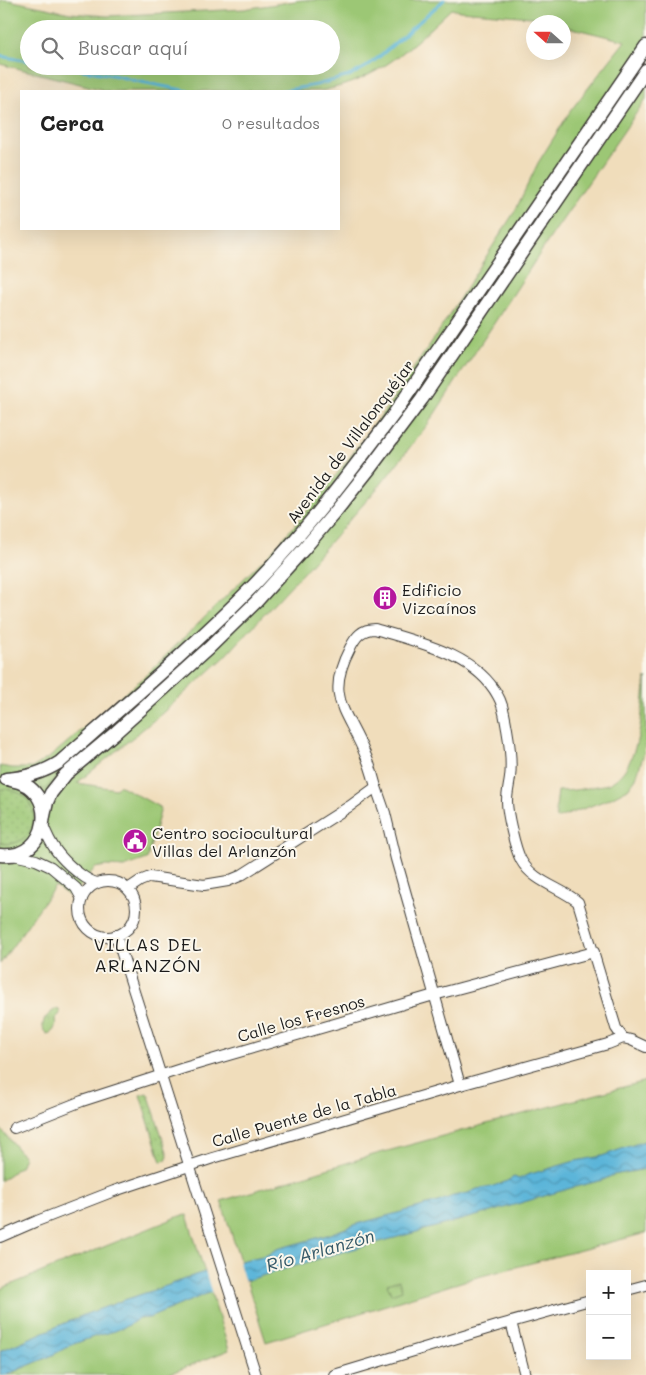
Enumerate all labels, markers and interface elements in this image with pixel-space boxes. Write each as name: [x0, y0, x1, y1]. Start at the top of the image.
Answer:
north arrow: [526, 15, 571, 60]
search box: [20, 20, 340, 75]
icon: search: [38, 34, 66, 62]
text: Buscar aquí: [78, 35, 188, 60]
text: Cerca: [40, 109, 105, 136]
text: 0 resultados: [222, 112, 320, 133]
street label: Avenida de Villalonquéjar: [281, 355, 419, 527]
place label: Edificio Vizcaínos: [402, 579, 477, 618]
building icon: Edificio Vizcaínos: [372, 585, 398, 611]
place label: Centro sociocultural Villas del Arlanzón: [152, 822, 313, 861]
public building icon: Centro sociocultural Villas del Arlanzón: [122, 828, 148, 854]
district label: VILLAS DEL ARLANZÓN: [94, 932, 202, 977]
street label: Calle los Fresnos: [235, 990, 367, 1046]
street label: Calle Puente de la Tabla: [209, 1079, 399, 1151]
water label: Río Arlanzón: [263, 1223, 377, 1277]
map controls: [586, 1270, 631, 1360]
button: +: [586, 1270, 631, 1315]
button: −: [586, 1315, 631, 1360]

